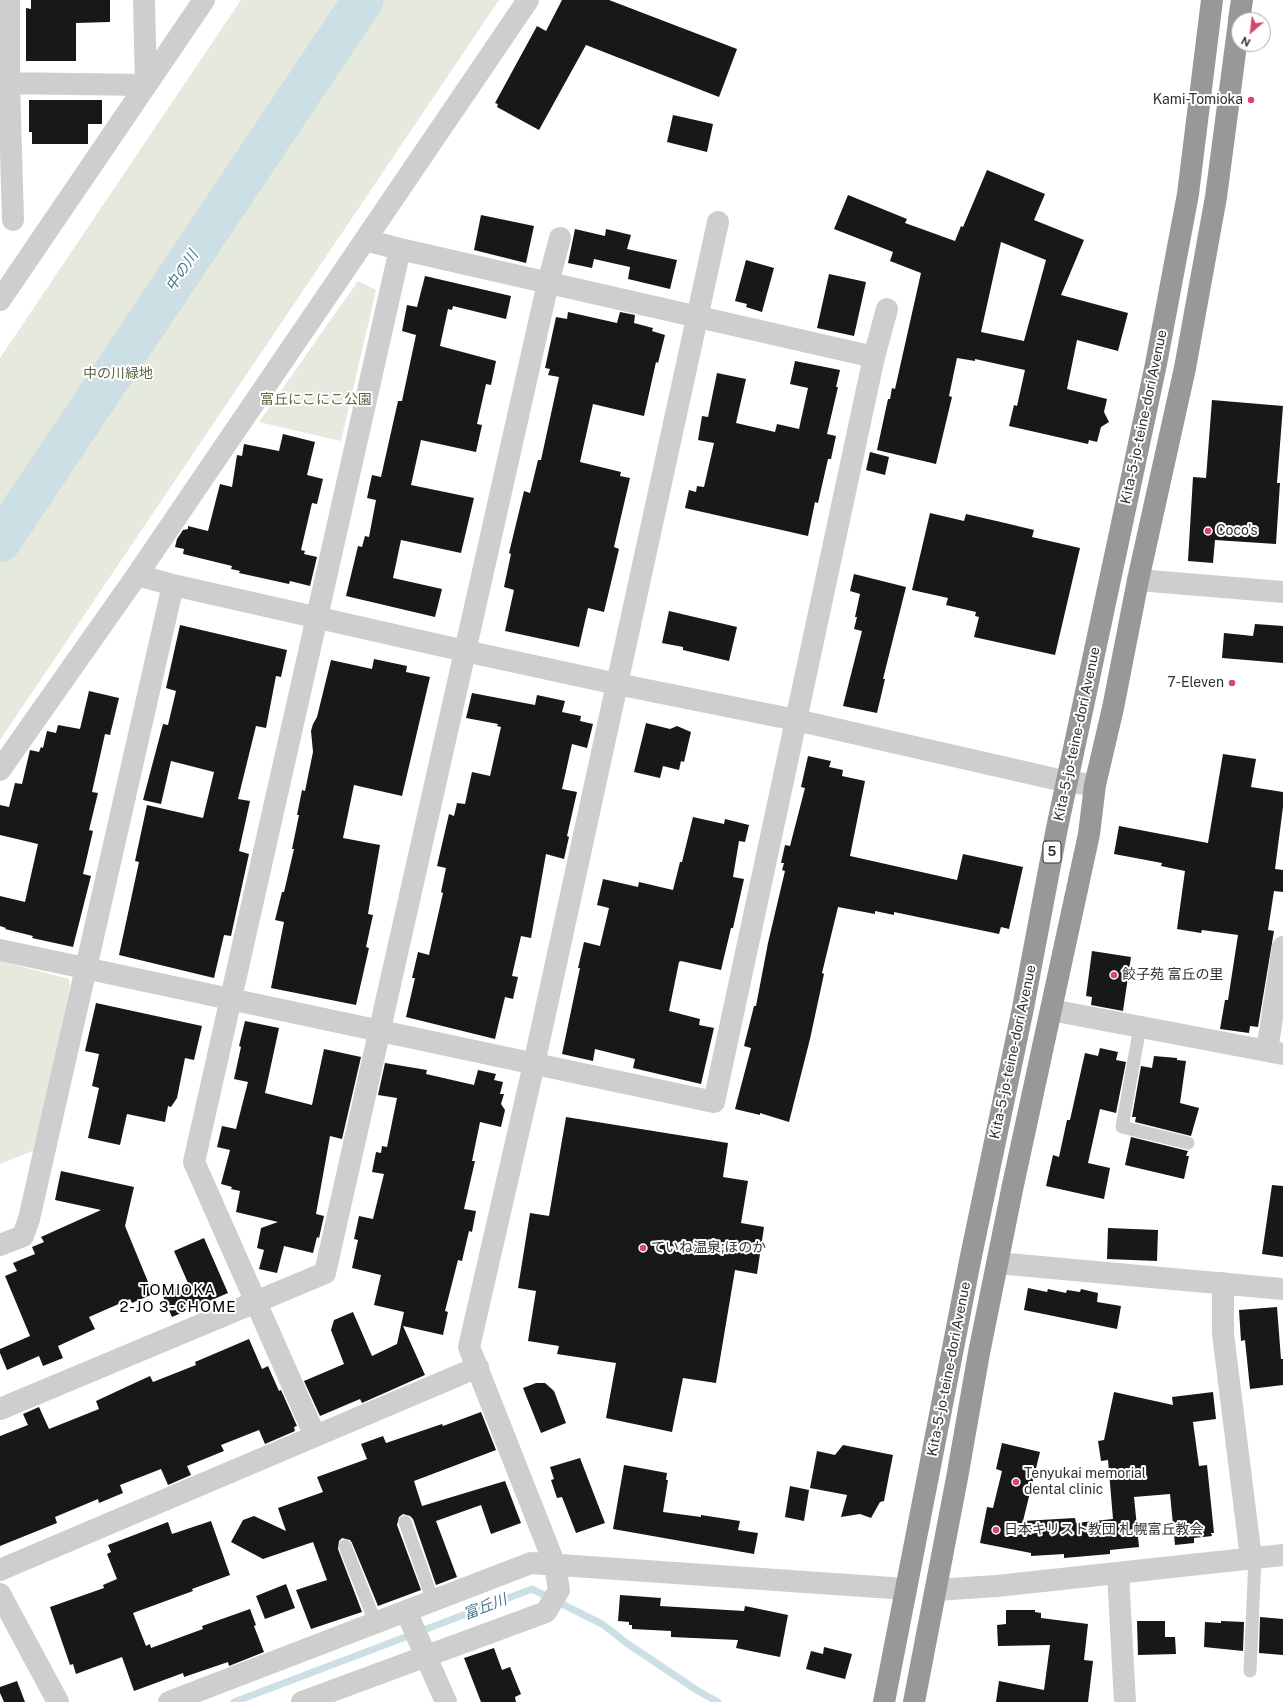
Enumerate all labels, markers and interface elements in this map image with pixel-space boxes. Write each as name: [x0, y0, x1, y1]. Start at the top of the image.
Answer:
north arrow: [1231, 12, 1271, 52]
text: N: [1239, 34, 1252, 49]
place label: Kami-Tomioka: [1153, 92, 1243, 108]
marker: Kami-Tomioka: [1246, 95, 1256, 105]
water label: 中の川: [162, 247, 202, 295]
street label: Kita-5-jo-teine-dori Avenue: [1117, 328, 1171, 506]
park label: 中の川緑地: [83, 366, 153, 382]
park label: 富丘にこにこ公園: [260, 392, 372, 408]
place label: Coco's: [1216, 523, 1258, 539]
marker: Coco's: [1203, 526, 1213, 536]
street label: Kita-5-jo-teine-dori Avenue: [1050, 645, 1104, 823]
place label: 7-Eleven: [1167, 675, 1224, 691]
marker: 7-Eleven: [1227, 678, 1237, 688]
road number: 5: [1043, 841, 1061, 863]
street label: Kita-5-jo-teine-dori Avenue: [986, 963, 1040, 1141]
place label: 餃子苑 富丘の里: [1122, 967, 1223, 983]
marker: 餃子苑 富丘の里: [1109, 970, 1119, 980]
place label: ていね温泉;ほのか: [651, 1240, 766, 1256]
marker: ていね温泉;ほのか: [638, 1243, 648, 1253]
street label: Kita-5-jo-teine-dori Avenue: [924, 1280, 974, 1458]
district label: TOMIOKA 2-JO 3-CHOME: [119, 1281, 237, 1316]
place label: Tenyukai memorial dental clinic: [1024, 1466, 1146, 1498]
marker: Tenyukai memorial dental clinic: [1011, 1477, 1021, 1487]
place label: 日本キリスト教団 札幌富丘教会: [1004, 1522, 1203, 1538]
marker: 日本キリスト教団 札幌富丘教会: [991, 1525, 1001, 1535]
water label: 富丘川: [461, 1591, 509, 1623]

